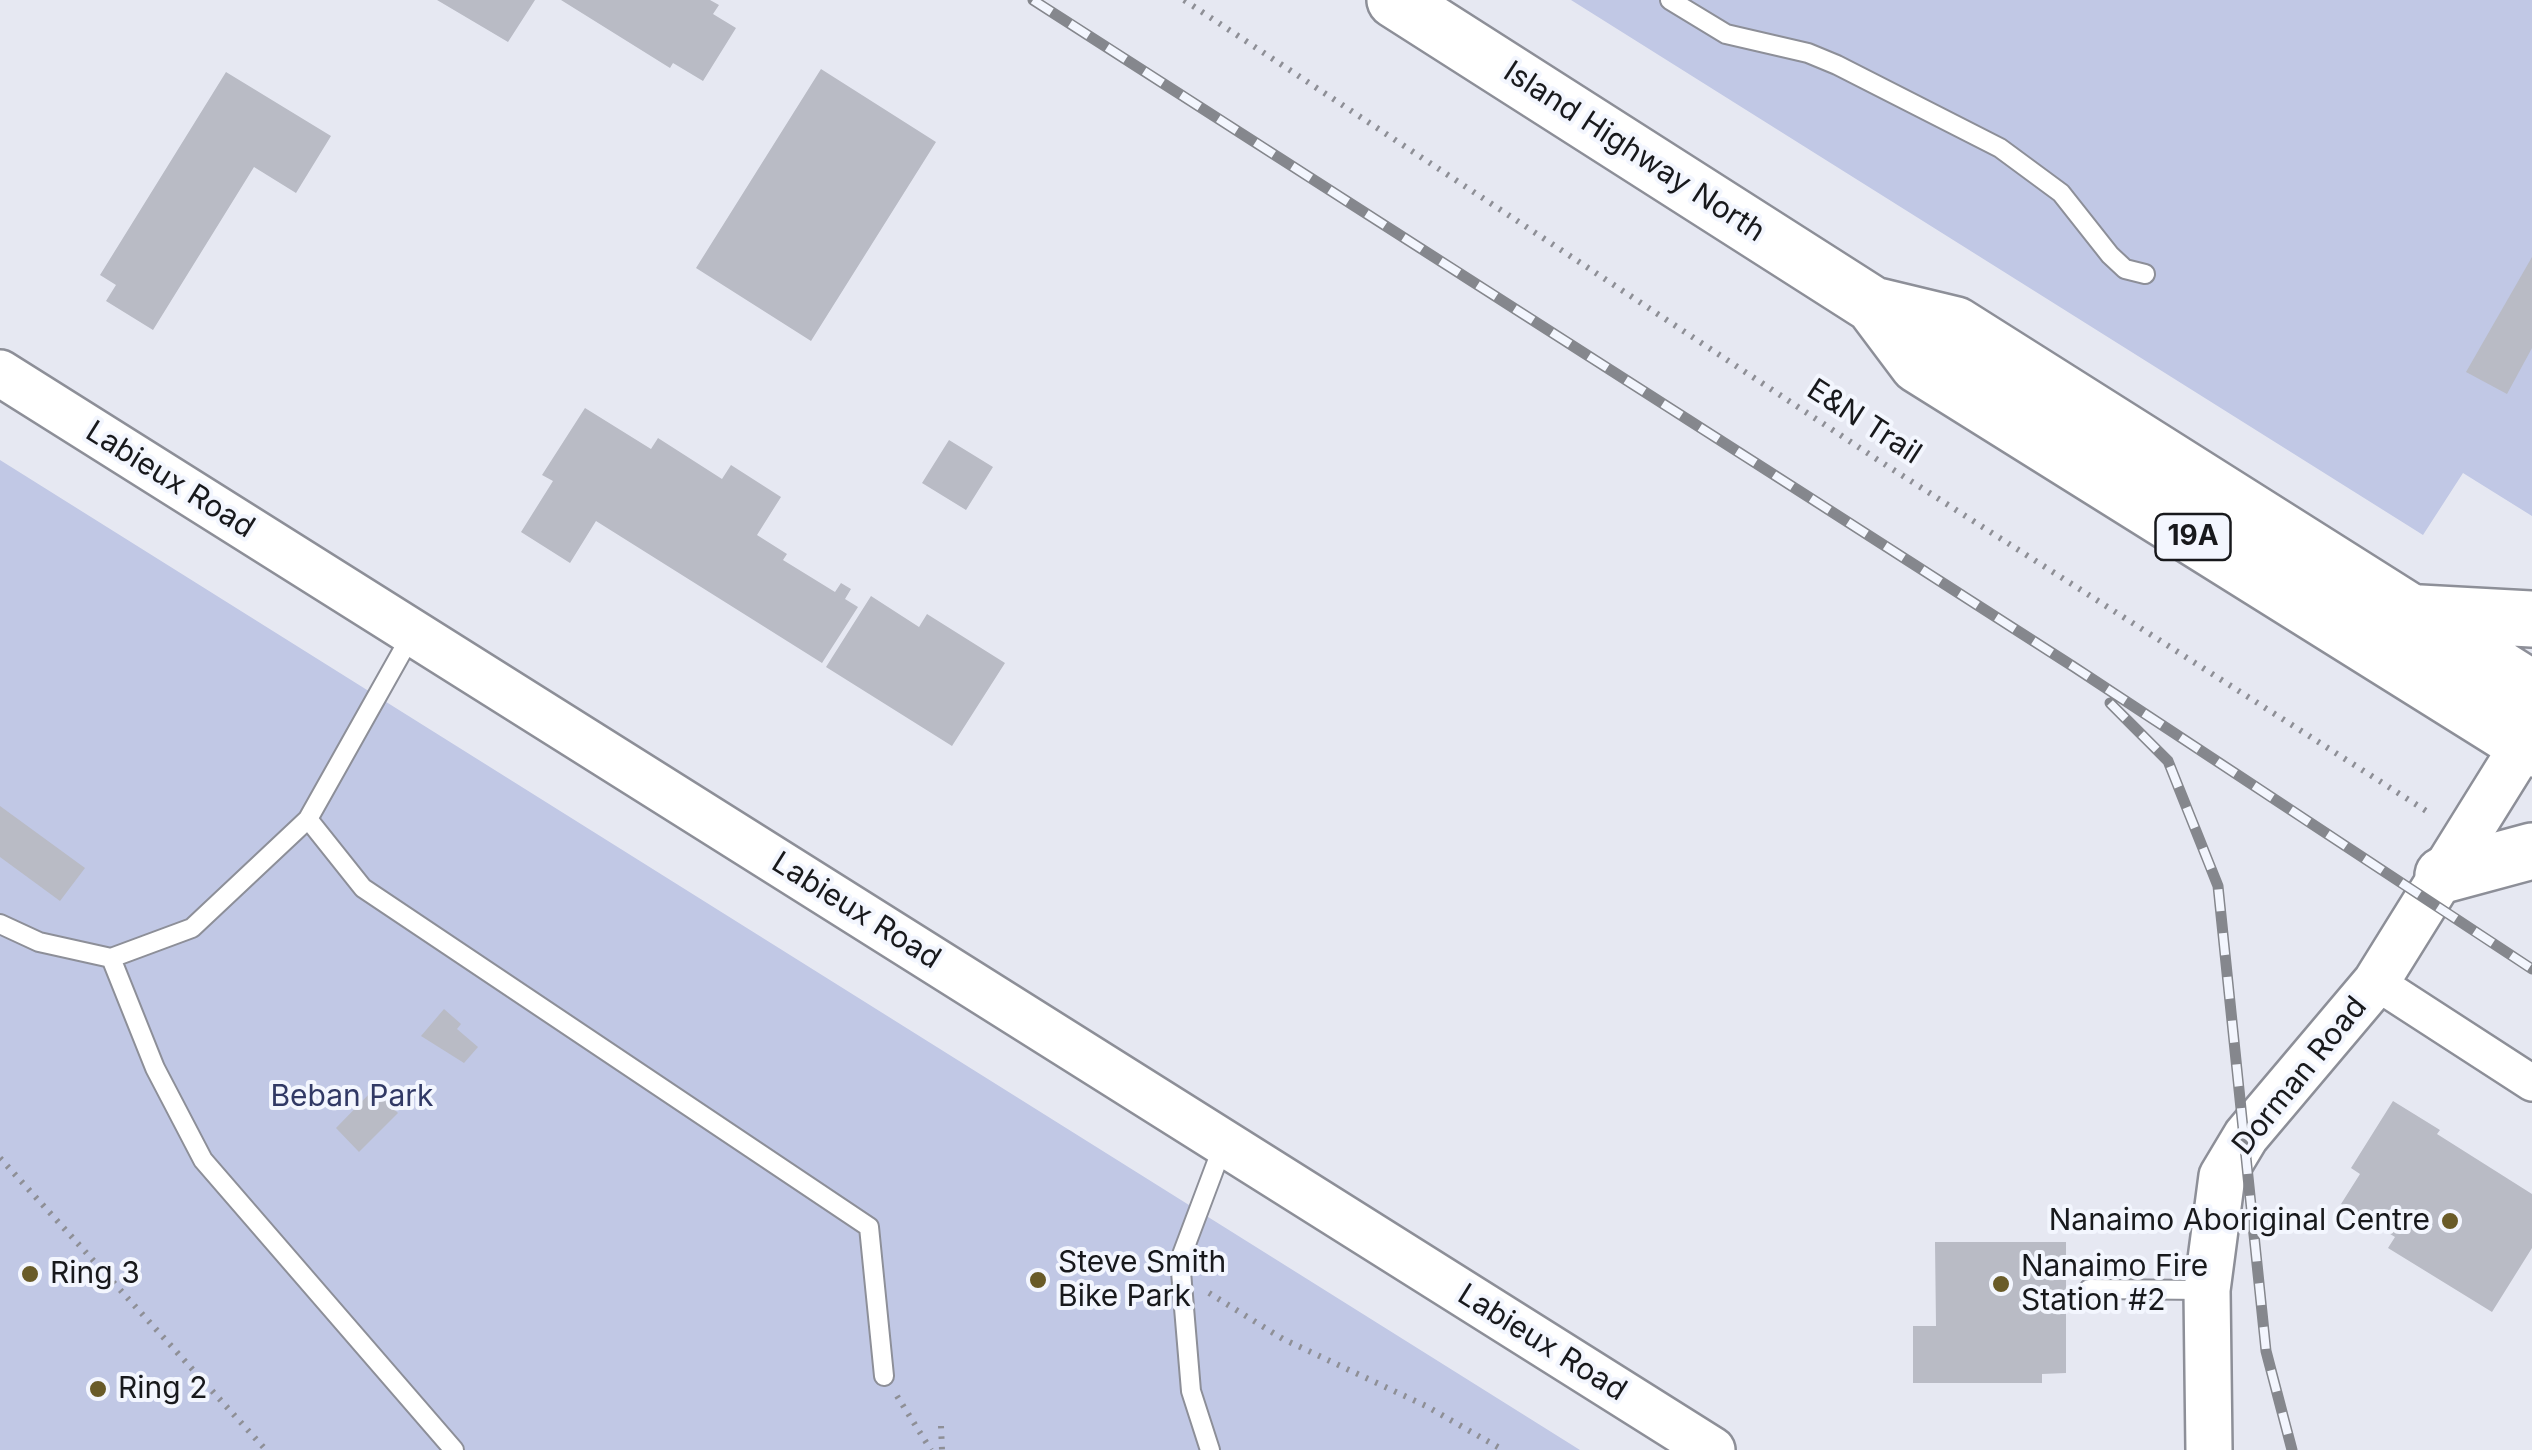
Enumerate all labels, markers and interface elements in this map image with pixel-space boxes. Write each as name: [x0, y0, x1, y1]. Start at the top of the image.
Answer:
street label: Island Highway North: [1497, 54, 1771, 250]
street label: E&N Trail: [1800, 372, 1928, 472]
street label: Labieux Road: [79, 414, 261, 546]
road number: 19A: [2156, 514, 2230, 560]
street label: Labieux Road: [765, 845, 947, 977]
street label: Dorman Road: [2225, 990, 2375, 1162]
park label: Beban Park: [270, 1079, 434, 1115]
place label: Nanaimo Aboriginal Centre: [2049, 1203, 2430, 1239]
marker: Nanaimo Aboriginal Centre: [2439, 1210, 2461, 1232]
place label: Steve Smith Bike Park: [1058, 1245, 1226, 1316]
place label: Nanaimo Fire Station #2: [2021, 1249, 2208, 1320]
place label: Ring 3: [50, 1256, 140, 1292]
marker: Ring 3: [19, 1263, 41, 1285]
marker: Steve Smith Bike Park: [1027, 1269, 1049, 1291]
marker: Nanaimo Fire Station #2: [1990, 1273, 2012, 1295]
street label: Labieux Road: [1451, 1277, 1633, 1409]
place label: Ring 2: [118, 1371, 207, 1407]
marker: Ring 2: [87, 1378, 109, 1400]

